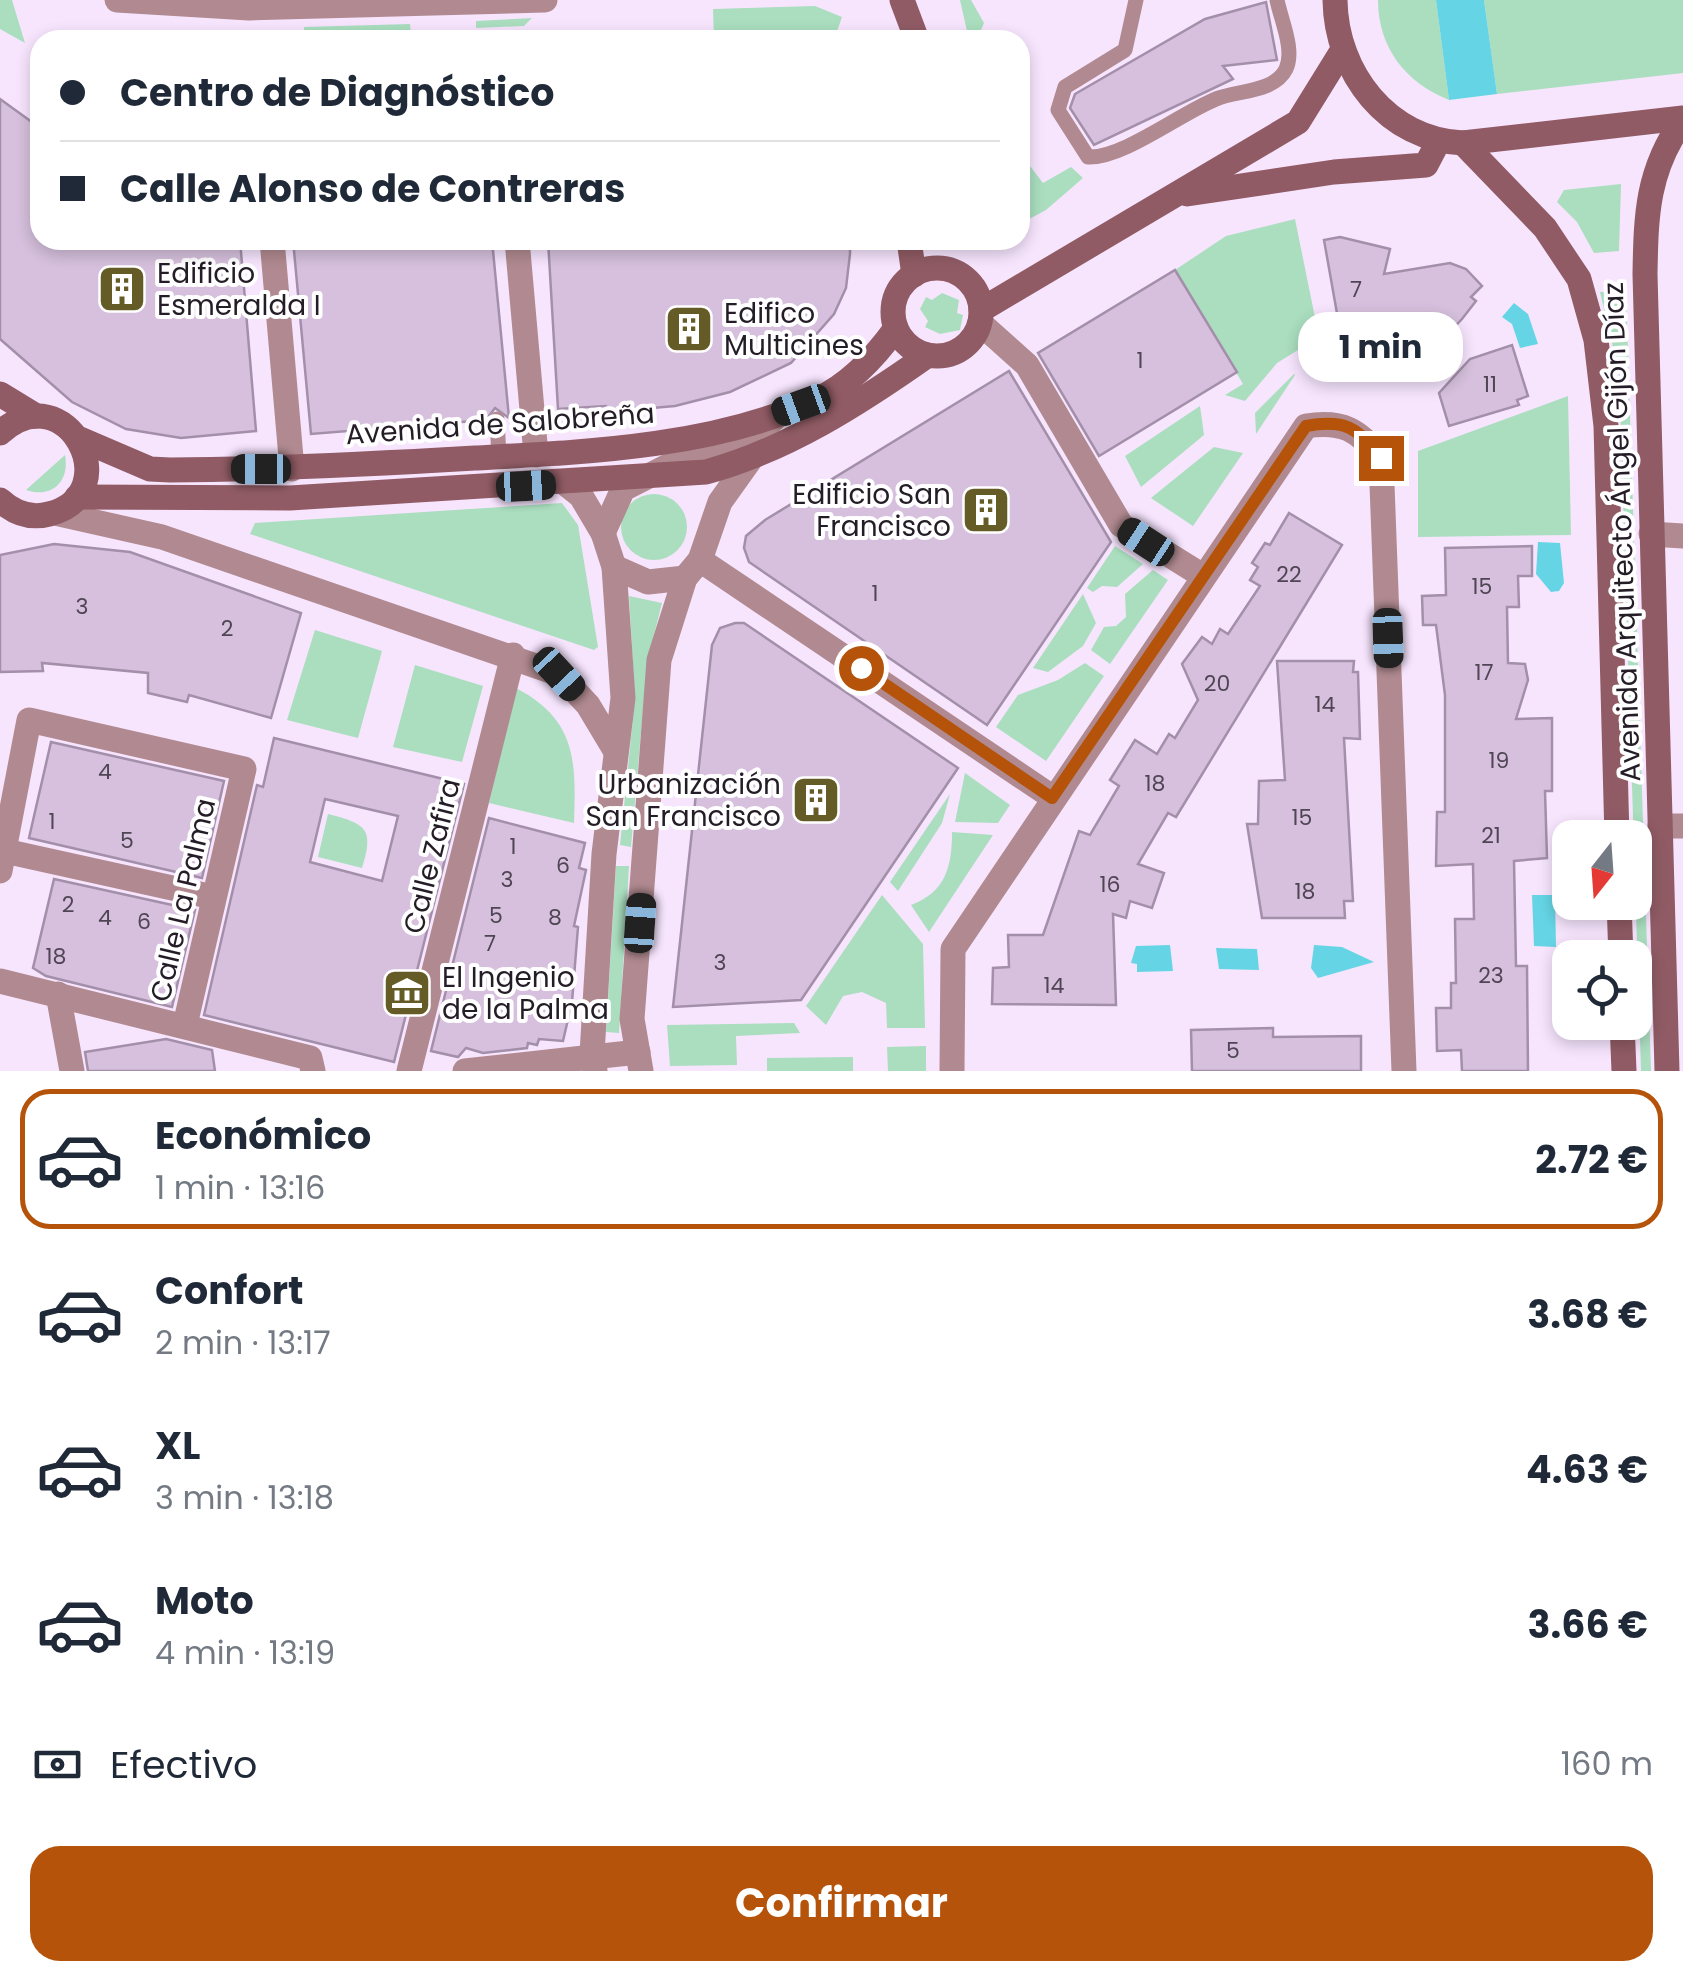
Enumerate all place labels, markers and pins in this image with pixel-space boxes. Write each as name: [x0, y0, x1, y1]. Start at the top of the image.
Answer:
place label: Edificio Esmeralda I: [157, 254, 321, 325]
building icon: Edificio Esmeralda I: [96, 263, 148, 315]
place label: Edifico Multicines: [724, 294, 864, 365]
building icon: Edifico Multicines: [663, 303, 715, 355]
place label: Edificio San Francisco: [792, 475, 951, 546]
building icon: Edificio San Francisco: [960, 484, 1012, 536]
place label: Urbanización San Francisco: [585, 765, 781, 836]
building icon: Urbanización San Francisco: [790, 774, 842, 826]
place label: El Ingenio de la Palma: [442, 958, 609, 1029]
museum icon: El Ingenio de la Palma: [381, 967, 433, 1019]

